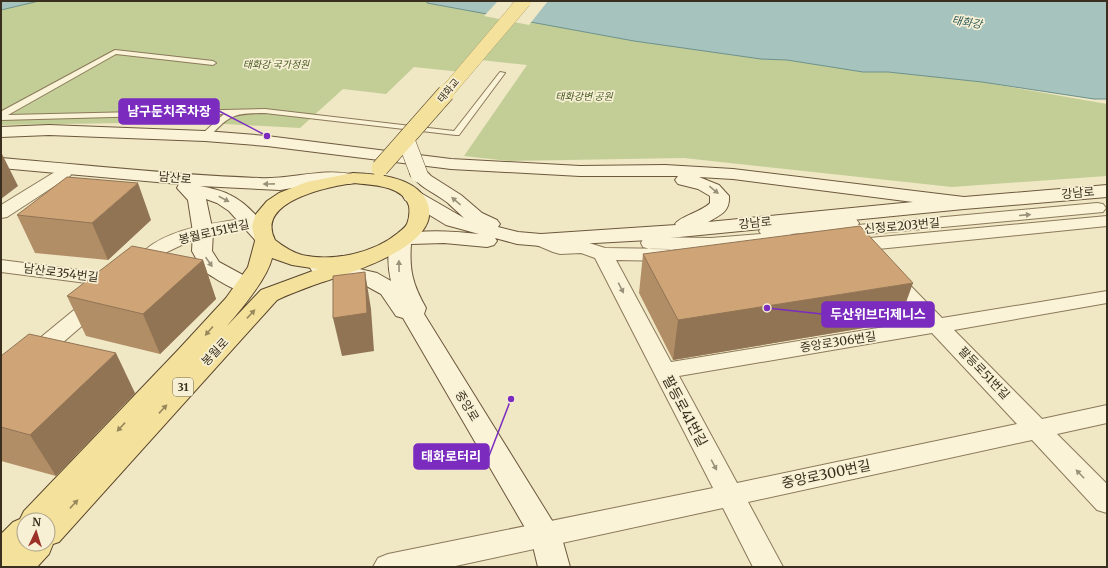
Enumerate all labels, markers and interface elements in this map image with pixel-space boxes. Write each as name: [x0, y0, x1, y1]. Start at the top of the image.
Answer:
water label: 태화강: [951, 13, 985, 32]
park label: 태화강 국가정원: [243, 58, 310, 71]
street label: 태화교: [435, 76, 462, 105]
park label: 태화강변 공원: [555, 90, 613, 103]
callout: 남구둔치주차장: [119, 99, 219, 124]
text: 남구둔치주차장: [127, 103, 211, 120]
street label: 남산로: [158, 169, 192, 186]
one-way arrow: [262, 181, 275, 187]
street label: 강남로: [1061, 184, 1095, 201]
one-way arrow: [708, 186, 719, 195]
one-way arrow: [218, 196, 230, 203]
one-way arrow: [451, 196, 461, 205]
one-way arrow: [1019, 211, 1031, 218]
street label: 강남로: [738, 213, 772, 232]
street label: 신정로203번길: [863, 215, 941, 236]
street label: 봉월로151번길: [177, 216, 251, 247]
one-way arrow: [206, 256, 213, 267]
street label: 남산로354번길: [23, 260, 99, 285]
one-way arrow: [396, 260, 403, 272]
one-way arrow: [618, 282, 624, 294]
callout: 두산위브더제니스: [822, 302, 934, 327]
text: 두산위브더제니스: [830, 306, 926, 323]
one-way arrow: [247, 309, 256, 319]
one-way arrow: [205, 326, 214, 337]
street label: 중앙로306번길: [799, 328, 877, 355]
street label: 봉월로: [198, 334, 231, 369]
street label: 팔등로51번길: [956, 343, 1013, 402]
street label: 팔등로41번길: [659, 372, 711, 450]
road number: 31: [173, 378, 193, 396]
street label: 중앙로: [452, 388, 482, 424]
one-way arrow: [158, 404, 167, 414]
one-way arrow: [117, 422, 126, 432]
callout: 태화로터리: [414, 444, 489, 469]
text: 태화로터리: [421, 448, 481, 465]
street label: 중앙로300번길: [780, 456, 872, 492]
one-way arrow: [711, 459, 717, 471]
one-way arrow: [1075, 469, 1085, 479]
one-way arrow: [70, 499, 79, 510]
north arrow: [16, 512, 56, 552]
text: N: [32, 515, 42, 529]

